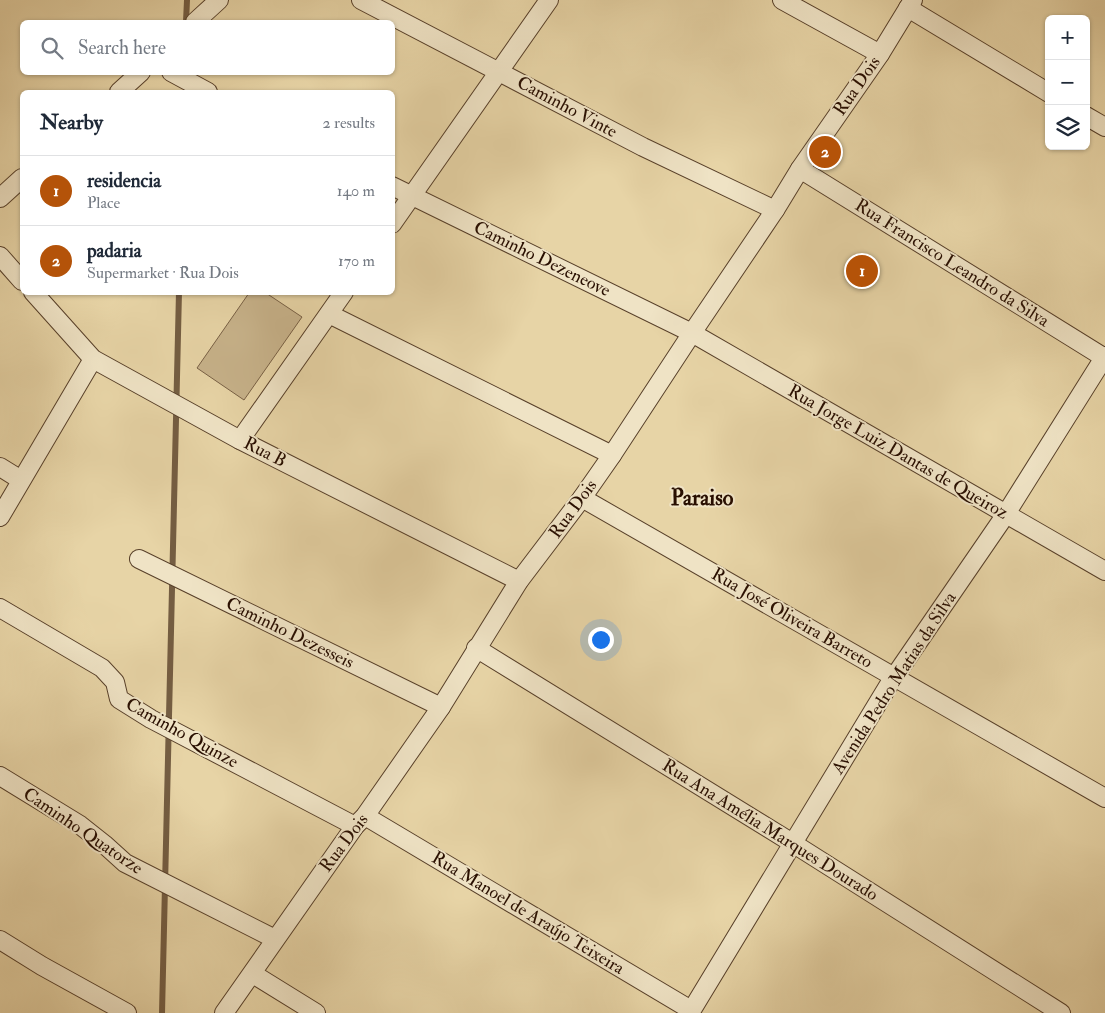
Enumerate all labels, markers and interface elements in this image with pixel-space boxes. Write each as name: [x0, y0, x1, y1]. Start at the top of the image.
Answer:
map controls: [1045, 15, 1090, 150]
button: +: [1045, 15, 1090, 60]
search box: [20, 20, 395, 75]
icon: search: [38, 34, 66, 62]
text: Search here: [78, 36, 166, 60]
street label: Rua Dois: [828, 52, 886, 120]
button: −: [1045, 60, 1090, 105]
street label: Caminho Vinte: [513, 71, 622, 143]
button: layers: [1045, 105, 1090, 150]
text: Nearby: [40, 109, 103, 136]
text: 2 results: [322, 113, 375, 133]
pin: 2: [809, 133, 841, 171]
text: residencia: [87, 169, 161, 193]
text: 1: [53, 181, 59, 201]
text: 140 m: [337, 181, 375, 201]
text: Place: [87, 193, 120, 213]
street label: Rua Francisco Leandro da Silva: [851, 194, 1054, 333]
street label: Caminho Dezeneove: [470, 216, 615, 302]
text: padaria: [87, 239, 142, 263]
text: 2: [52, 251, 60, 271]
text: 170 m: [338, 251, 375, 271]
pin: 1: [846, 252, 878, 290]
text: Supermarket · Rua Dois: [87, 263, 239, 283]
street label: Rua Jorge Luiz Dantas de Queiroz: [784, 379, 1013, 525]
street label: Rua B: [240, 432, 290, 472]
street label: Rua Dois: [544, 475, 602, 543]
district label: Paraiso: [671, 484, 734, 512]
street label: Rua José Oliveira Barreto: [707, 562, 877, 674]
street label: Avenida Pedro Matias da Silva: [826, 587, 962, 779]
street label: Caminho Dezesseis: [222, 592, 358, 674]
your location: [588, 627, 614, 653]
street label: Caminho Quinze: [122, 693, 243, 774]
street label: Rua Ana Amélia Marques Dourado: [658, 754, 883, 906]
street label: Caminho Quatorze: [19, 782, 148, 880]
street label: Rua Dois: [315, 809, 373, 877]
street label: Rua Manoel de Araújo Teixeira: [427, 846, 629, 980]

